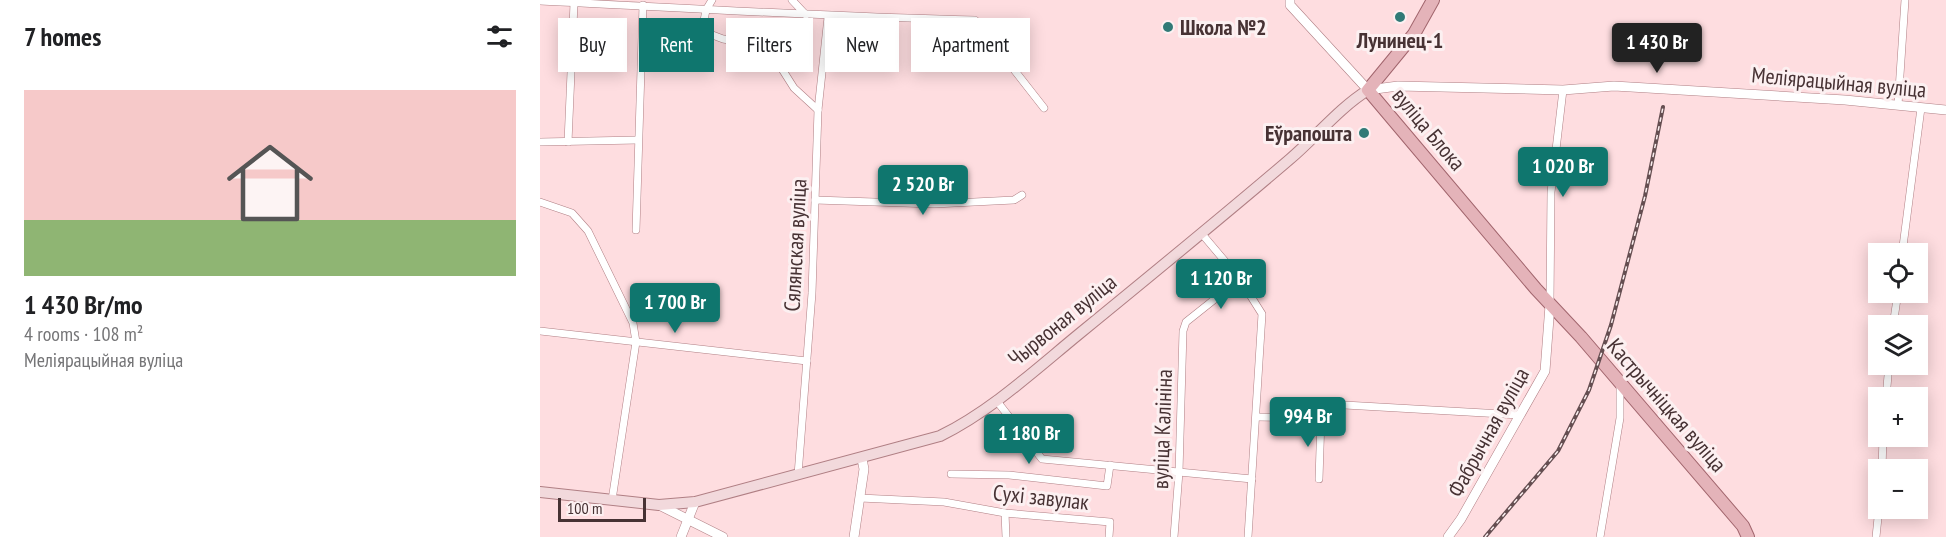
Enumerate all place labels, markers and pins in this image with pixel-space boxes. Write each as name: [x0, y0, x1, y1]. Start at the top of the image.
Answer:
marker: Лунинец-1: [1393, 10, 1407, 24]
place label: Школа №2: [1180, 13, 1267, 41]
marker: Школа №2: [1161, 20, 1175, 34]
pin: 1 430 Br: [1595, 23, 1719, 74]
place label: Лунинец-1: [1356, 26, 1443, 54]
place label: Еўрапошта: [1265, 119, 1352, 147]
marker: Еўрапошта: [1357, 126, 1371, 140]
pin: 1 020 Br: [1501, 147, 1625, 198]
pin: 2 520 Br: [861, 165, 985, 216]
pin: 1 120 Br: [1159, 259, 1283, 310]
pin: 1 700 Br: [613, 283, 737, 334]
pin: 994 Br: [1259, 397, 1357, 448]
pin: 1 180 Br: [967, 414, 1091, 465]

